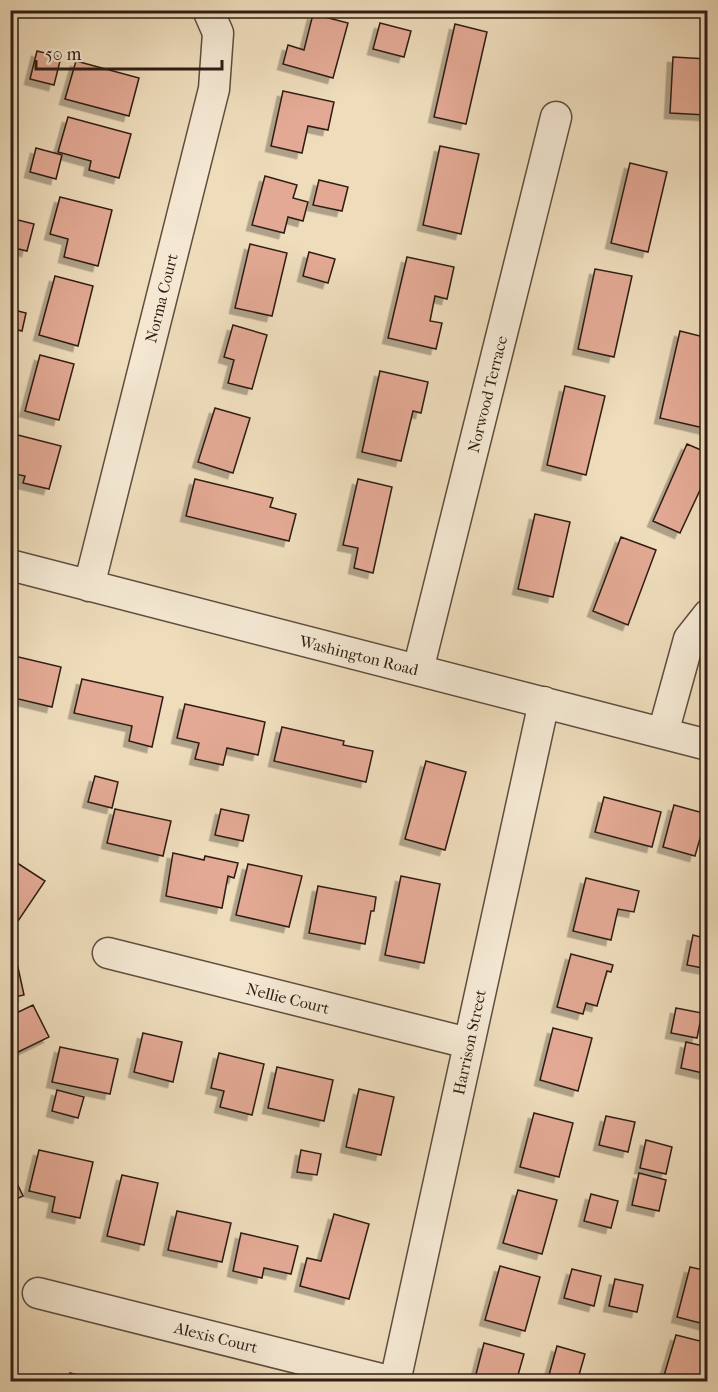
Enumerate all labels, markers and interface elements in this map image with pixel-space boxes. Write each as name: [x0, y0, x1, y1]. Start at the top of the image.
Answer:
scale bar: [36, 33, 222, 71]
text: 50 m: [45, 44, 82, 65]
street label: Norma Court: [141, 251, 182, 345]
street label: Norwood Terrace: [464, 333, 511, 455]
street label: Washington Road: [297, 631, 420, 679]
street label: Nellie Court: [244, 979, 332, 1018]
street label: Harrison Street: [449, 987, 490, 1097]
street label: Alexis Court: [171, 1318, 260, 1357]

